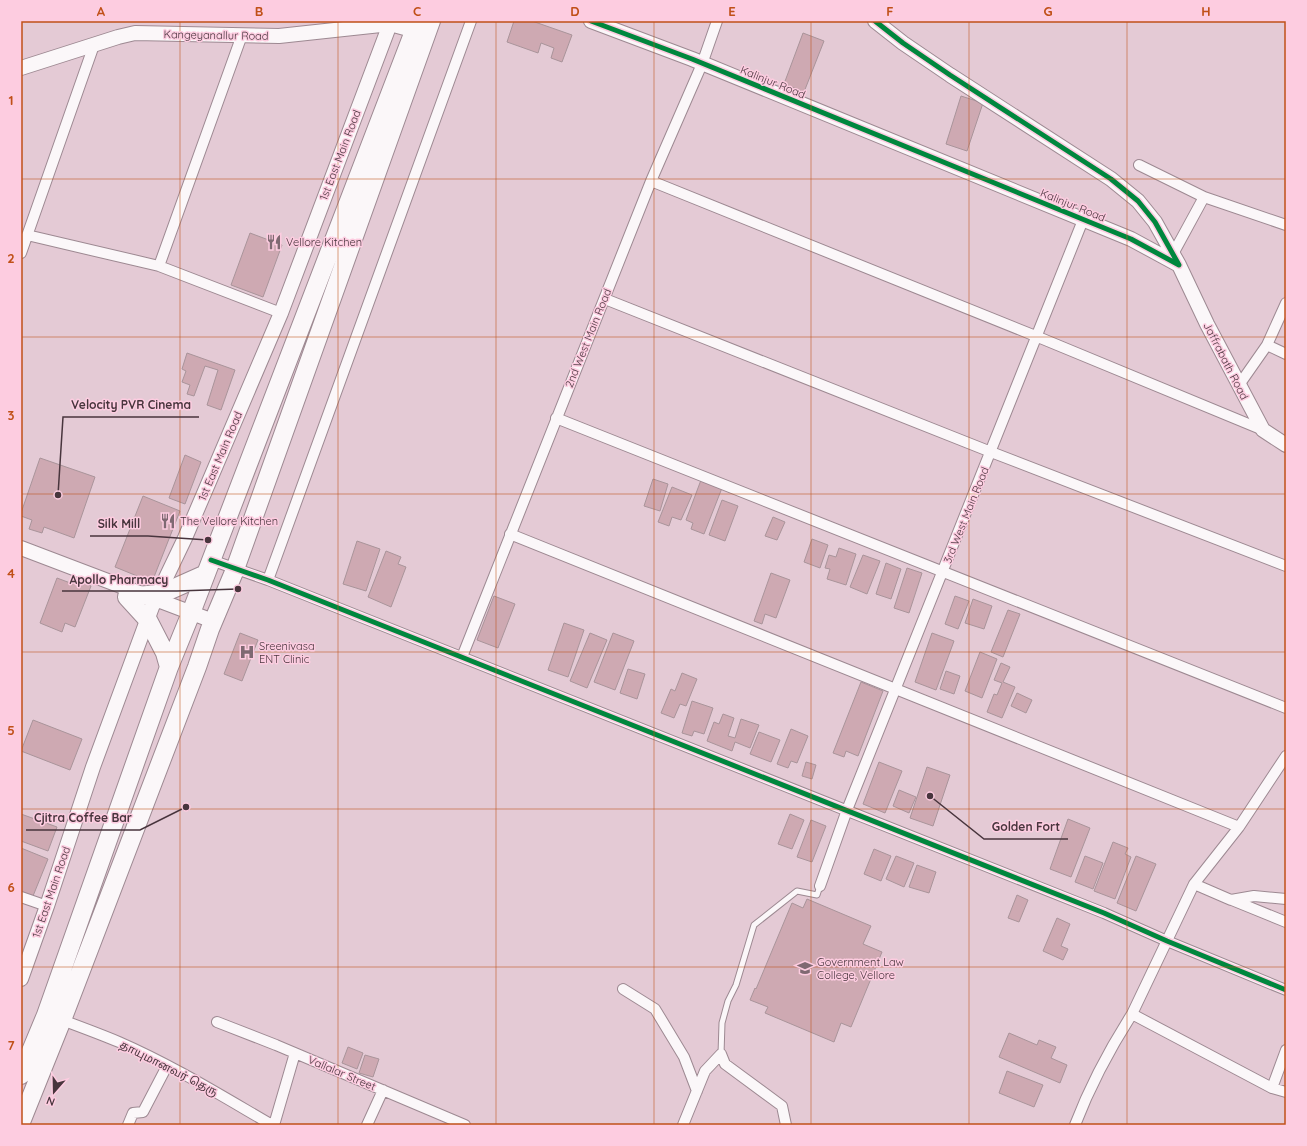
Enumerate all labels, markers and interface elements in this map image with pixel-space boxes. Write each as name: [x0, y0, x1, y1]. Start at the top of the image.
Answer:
text: A: [97, 3, 106, 19]
text: B: [255, 3, 263, 19]
text: C: [413, 3, 421, 19]
text: D: [570, 3, 580, 19]
text: E: [728, 3, 736, 19]
text: F: [886, 3, 894, 19]
text: G: [1043, 3, 1053, 19]
text: H: [1201, 3, 1211, 19]
street label: Kangeyanallur Road: [163, 27, 269, 43]
street label: Kalinjur Road: [738, 63, 808, 101]
text: 1: [8, 92, 14, 108]
street label: 1st East Main Road: [316, 108, 364, 202]
street label: Kalinjur Road: [1038, 186, 1108, 224]
restaurant icon: Vellore Kitchen: [265, 233, 283, 251]
place label: Vellore Kitchen: [286, 235, 362, 249]
text: 2: [7, 250, 15, 266]
street label: 2nd West Main Road: [562, 286, 614, 390]
street label: Jaffrabath Road: [1200, 320, 1252, 402]
callout: Velocity PVR Cinema: [63, 393, 199, 417]
text: Velocity PVR Cinema: [71, 397, 191, 412]
text: 3: [8, 407, 15, 423]
street label: 1st East Main Road: [195, 409, 245, 503]
street label: 3rd West Main Road: [940, 465, 992, 565]
callout: Silk Mill: [90, 512, 148, 536]
restaurant icon: The Vellore Kitchen: [159, 512, 177, 530]
place label: The Vellore Kitchen: [180, 514, 278, 528]
text: Silk Mill: [98, 516, 140, 531]
text: 4: [7, 565, 15, 581]
callout: Apollo Pharmacy: [62, 567, 177, 591]
text: Apollo Pharmacy: [70, 572, 168, 587]
place label: Sreenivasa ENT Clinic: [259, 639, 315, 666]
hospital icon: Sreenivasa ENT Clinic: [238, 643, 256, 661]
text: 5: [7, 722, 15, 738]
callout: Cjitra Coffee Bar: [26, 806, 140, 830]
text: Cjitra Coffee Bar: [34, 810, 132, 825]
callout: Golden Fort: [984, 815, 1068, 839]
text: Golden Fort: [992, 819, 1060, 834]
street label: 1st East Main Road: [29, 845, 73, 939]
text: 6: [7, 879, 15, 895]
place label: Government Law College, Vellore: [817, 955, 904, 982]
school or university icon: Government Law College, Vellore: [796, 959, 814, 977]
text: 7: [7, 1037, 15, 1053]
street label: தாயுமானவர் தெரு: [117, 1037, 221, 1100]
street label: Vallalar Street: [306, 1052, 378, 1094]
north arrow: [34, 1072, 74, 1112]
text: N: [44, 1093, 57, 1109]

